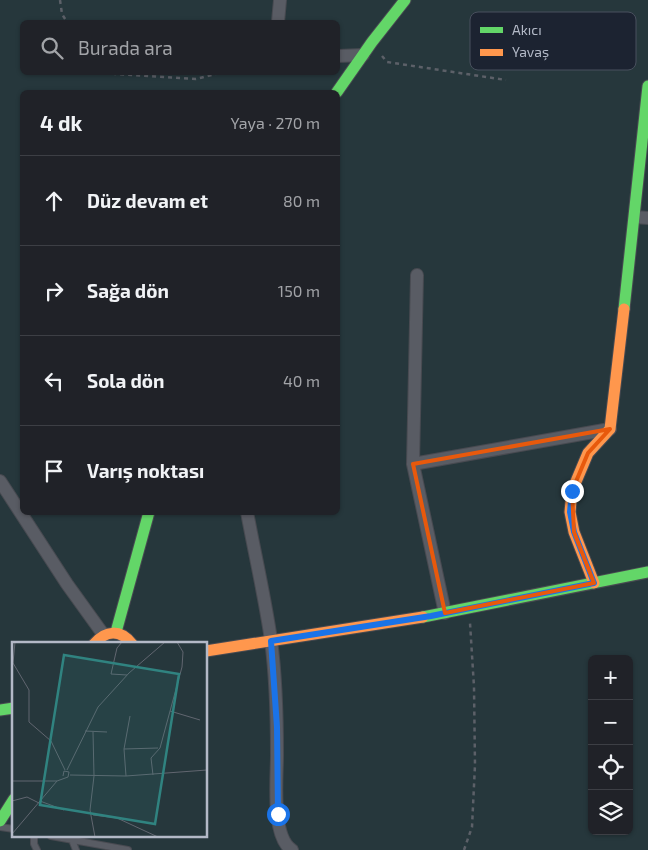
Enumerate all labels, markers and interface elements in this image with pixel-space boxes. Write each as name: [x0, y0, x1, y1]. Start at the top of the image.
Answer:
legend: [470, 12, 636, 70]
search box: [20, 20, 340, 75]
text: Akıcı: [512, 21, 542, 38]
icon: search: [38, 34, 66, 62]
text: Burada ara: [78, 36, 173, 59]
text: Yavaş: [512, 43, 549, 61]
text: 4 dk: [40, 110, 82, 135]
text: Yaya · 270 m: [231, 113, 320, 132]
icon: ahead: [40, 187, 68, 215]
text: Düz devam et: [87, 189, 208, 212]
text: 80 m: [283, 191, 320, 210]
icon: right: [40, 277, 68, 305]
text: Sağa dön: [87, 279, 169, 302]
text: 150 m: [278, 281, 320, 300]
icon: left: [40, 367, 68, 395]
text: Sola dön: [87, 369, 164, 392]
text: 40 m: [283, 371, 320, 390]
icon: arrive: [40, 457, 68, 485]
text: Varış noktası: [87, 459, 204, 482]
route end: [561, 480, 584, 503]
inset map: [12, 642, 208, 838]
map controls: [588, 655, 633, 835]
button: +: [588, 655, 633, 700]
button: −: [588, 700, 633, 745]
button: locate: [588, 745, 633, 790]
button: layers: [588, 790, 633, 835]
route start: [267, 803, 290, 826]

